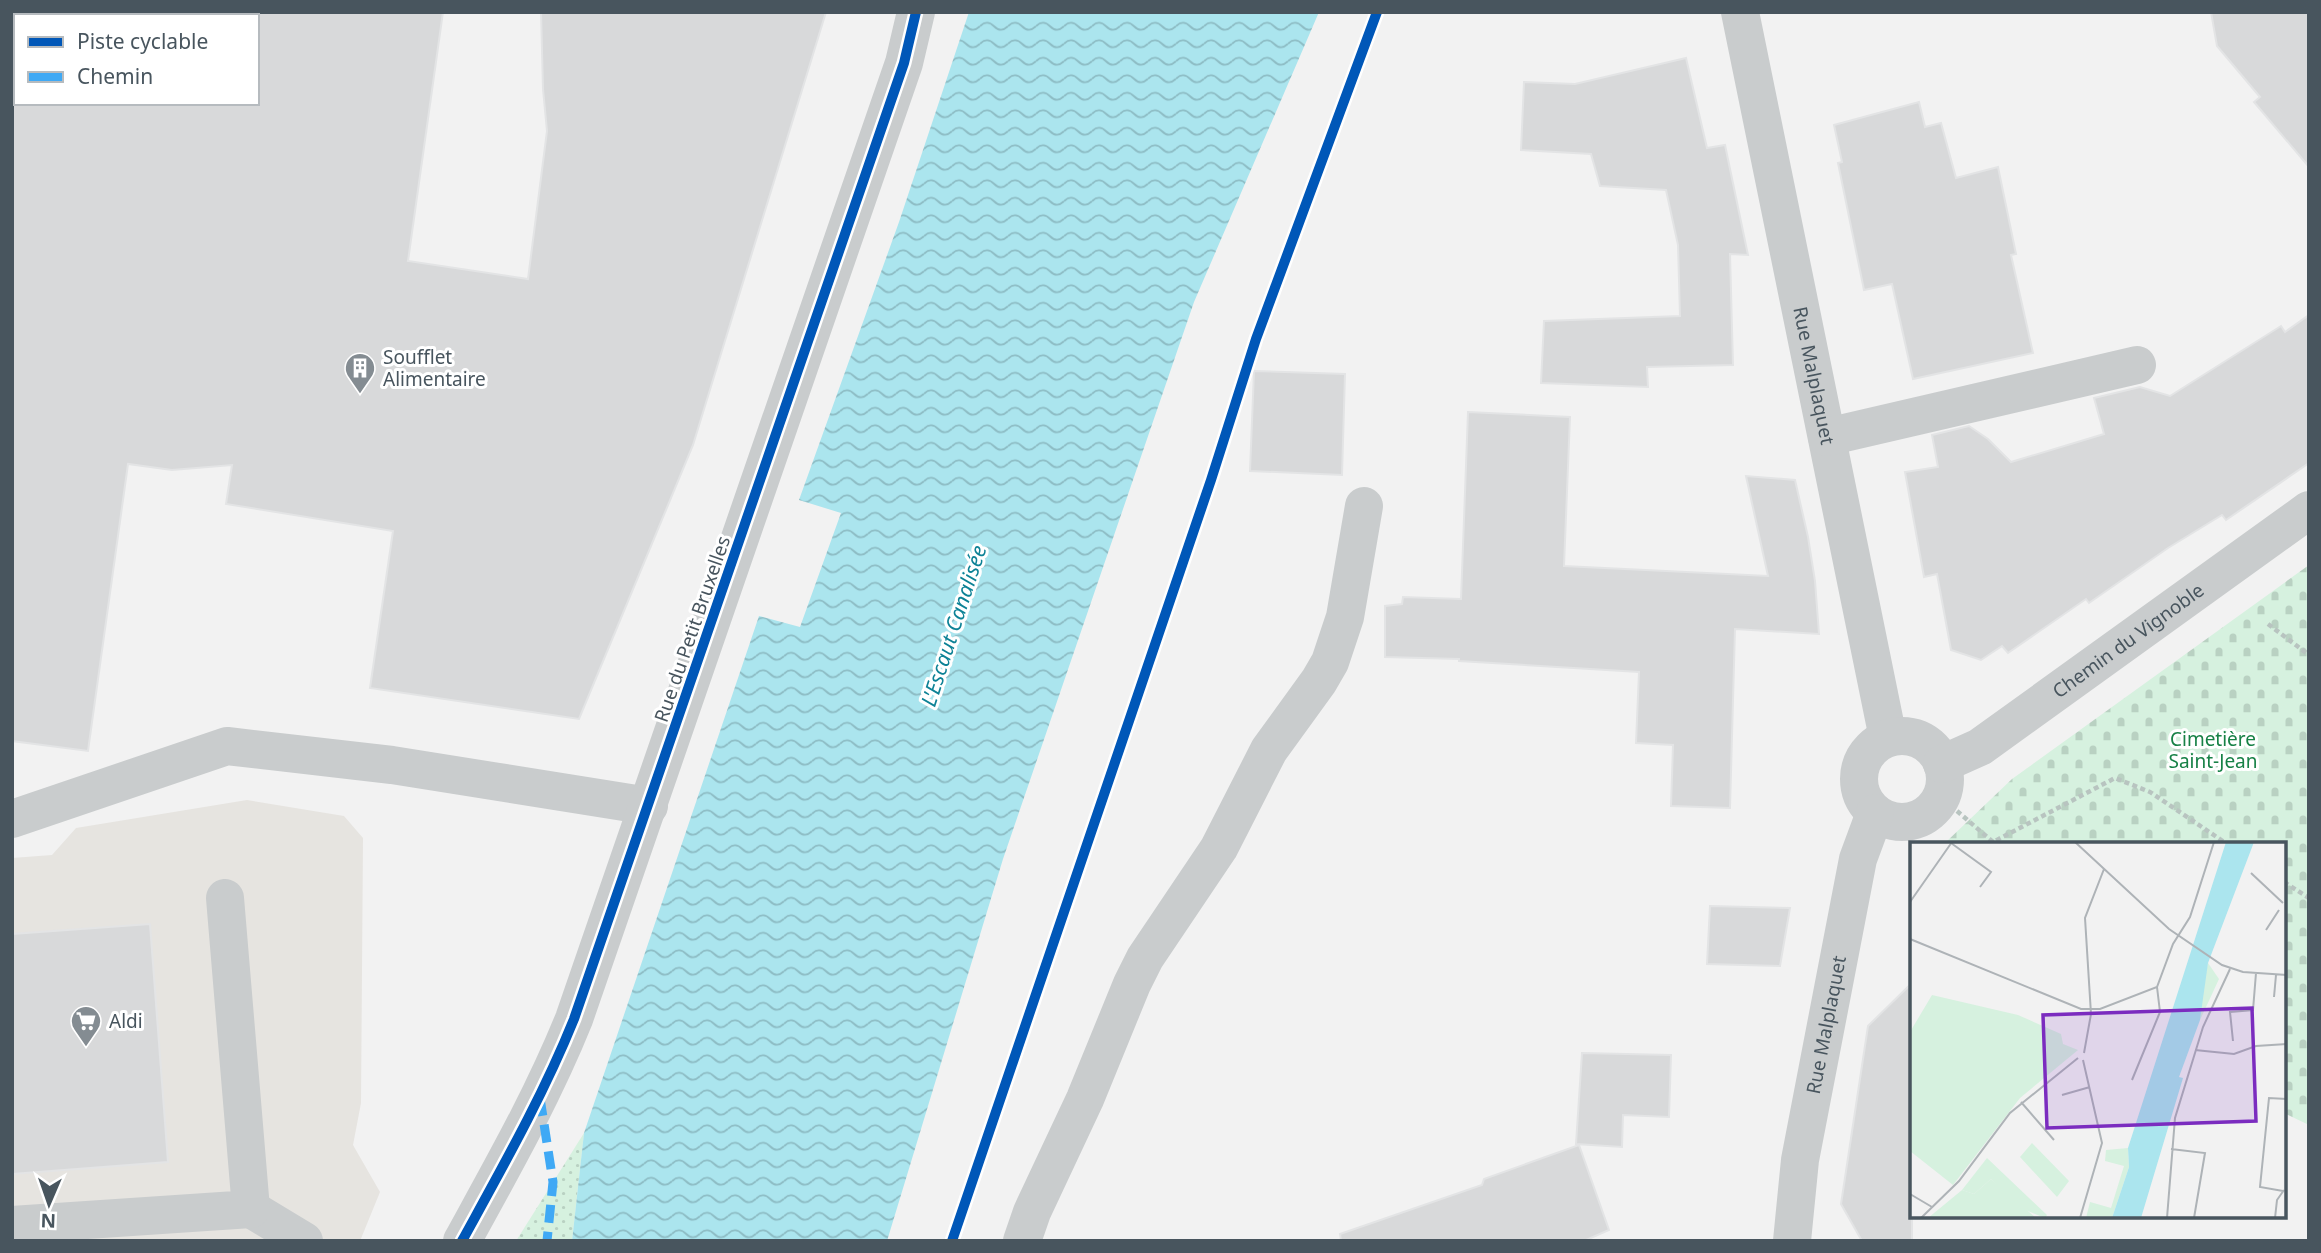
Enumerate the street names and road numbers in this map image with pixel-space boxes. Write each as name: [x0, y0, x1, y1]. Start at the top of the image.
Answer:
street label: Rue Malplaquet: [1787, 304, 1841, 447]
street label: Rue du Petit Bruxelles: [648, 532, 736, 726]
street label: Chemin du Vignoble: [2047, 577, 2209, 704]
street label: Rue Malplaquet: [1800, 953, 1852, 1096]

